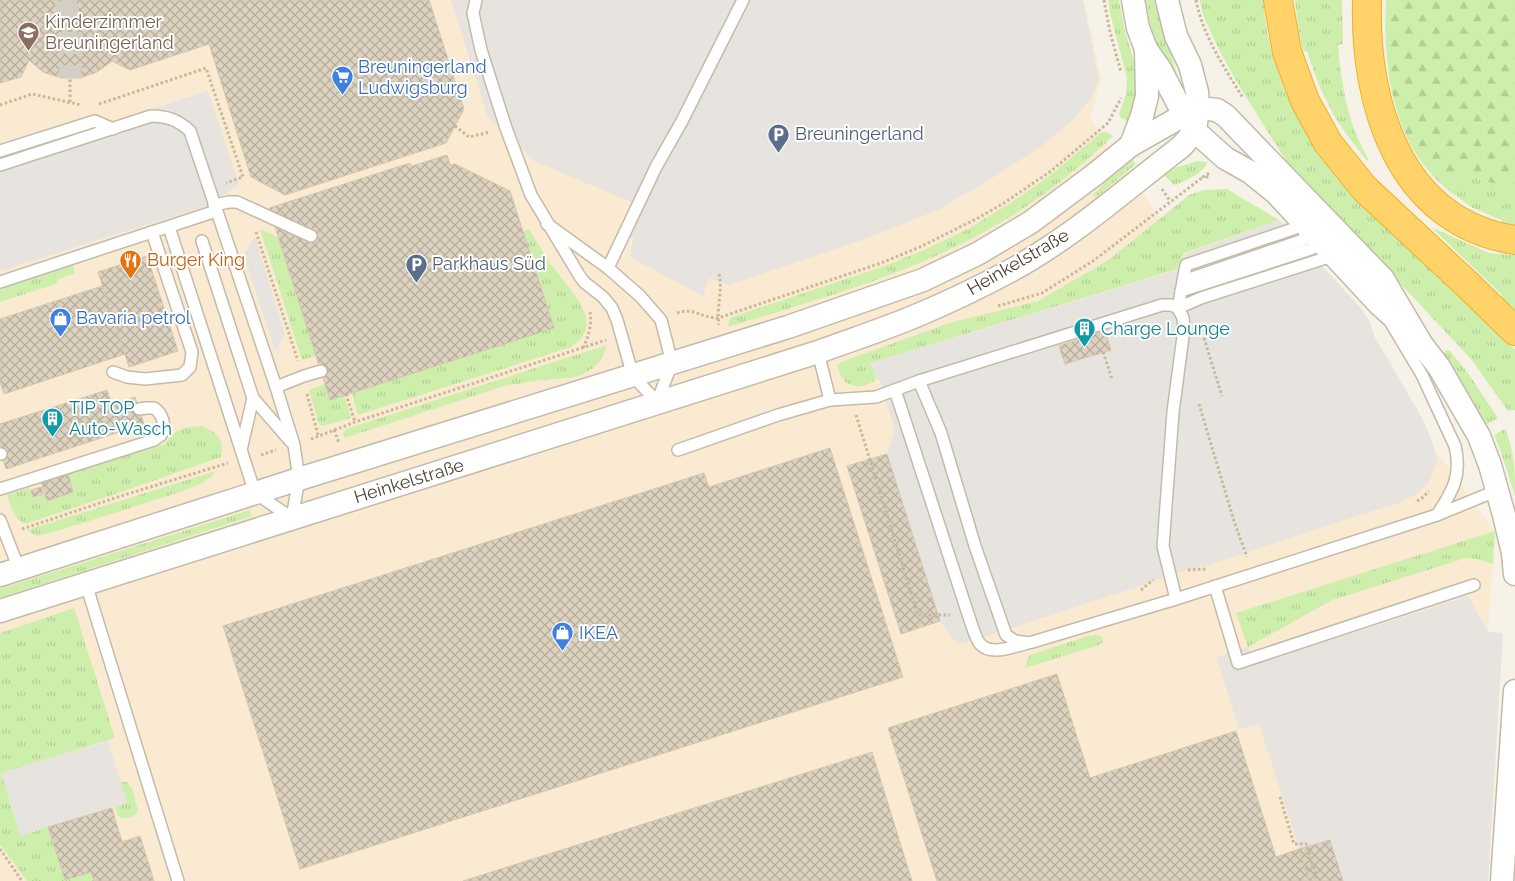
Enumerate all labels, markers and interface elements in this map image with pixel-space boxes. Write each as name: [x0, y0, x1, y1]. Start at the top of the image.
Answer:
place label: Kinderzimmer Breuningerland: [45, 11, 174, 53]
school or university icon: Kinderzimmer Breuningerland: [17, 20, 41, 51]
place label: Breuningerland Ludwigsburg: [358, 56, 487, 98]
supermarket icon: Breuningerland Ludwigsburg: [330, 65, 354, 96]
parking icon: Breuningerland: [767, 122, 791, 153]
place label: Breuningerland: [795, 123, 924, 144]
street label: Heinkelstraße: [963, 224, 1073, 299]
restaurant icon: Burger King: [119, 248, 143, 279]
place label: Burger King: [147, 249, 245, 270]
parking icon: Parkhaus Süd: [404, 252, 428, 283]
place label: Parkhaus Süd: [432, 253, 546, 274]
shop icon: Bavaria petrol: [48, 306, 72, 337]
place label: Bavaria petrol: [76, 307, 191, 328]
building icon: Charge Lounge: [1073, 317, 1097, 348]
place label: Charge Lounge: [1101, 318, 1230, 339]
place label: TIP TOP Auto-Wasch: [69, 397, 172, 439]
building icon: TIP TOP Auto-Wasch: [41, 406, 65, 437]
street label: Heinkelstraße: [351, 454, 467, 507]
shop icon: IKEA: [551, 621, 575, 652]
place label: IKEA: [579, 622, 618, 643]

